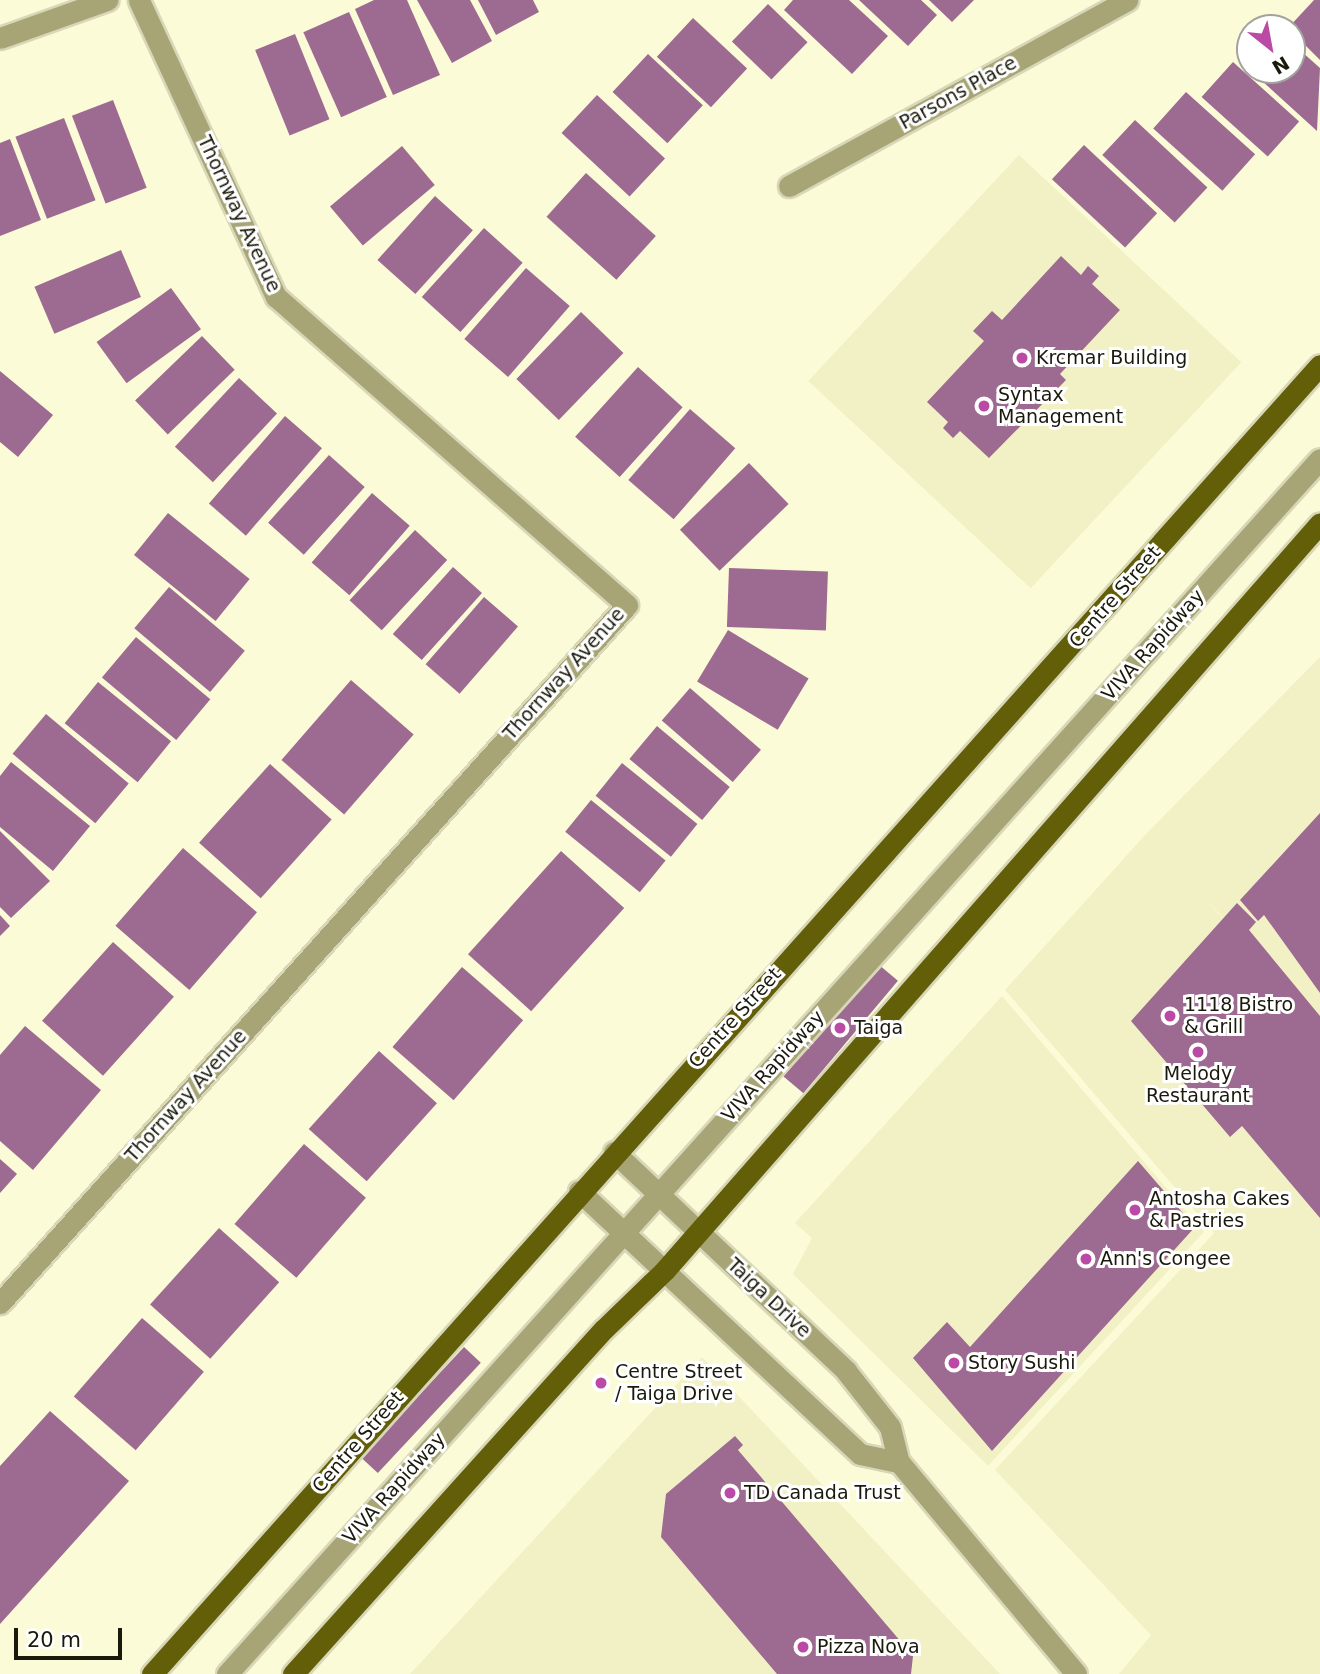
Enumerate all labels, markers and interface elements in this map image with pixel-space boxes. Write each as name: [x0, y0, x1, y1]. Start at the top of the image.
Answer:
north arrow: [1236, 14, 1306, 84]
street label: Parsons Place: [896, 51, 1020, 135]
text: N: [1268, 52, 1293, 79]
street label: Thornway Avenue: [193, 132, 285, 296]
place label: Krcmar Building: [1036, 347, 1187, 369]
marker: Krcmar Building: [1014, 350, 1030, 366]
place label: Syntax Management: [998, 384, 1123, 428]
marker: Syntax Management: [976, 398, 992, 414]
street label: Centre Street: [1065, 541, 1165, 653]
street label: VIVA Rapidway: [1097, 585, 1209, 705]
street label: Thornway Avenue: [499, 603, 629, 745]
street label: Centre Street: [684, 963, 786, 1073]
place label: 1118 Bistro & Grill: [1184, 994, 1293, 1038]
street label: VIVA Rapidway: [717, 1006, 829, 1126]
marker: 1118 Bistro & Grill: [1162, 1008, 1178, 1024]
place label: Taiga: [854, 1017, 903, 1039]
marker: Taiga: [832, 1020, 848, 1036]
street label: Thornway Avenue: [121, 1025, 251, 1167]
marker: Melody Restaurant: [1190, 1044, 1206, 1060]
place label: Melody Restaurant: [1146, 1063, 1250, 1107]
place label: Antosha Cakes & Pastries: [1149, 1188, 1290, 1232]
marker: Antosha Cakes & Pastries: [1127, 1202, 1143, 1218]
place label: Ann's Congee: [1100, 1248, 1231, 1270]
marker: Ann's Congee: [1078, 1251, 1094, 1267]
street label: Taiga Drive: [723, 1254, 815, 1342]
place label: Story Sushi: [968, 1352, 1076, 1374]
marker: Story Sushi: [946, 1355, 962, 1371]
place label: Centre Street / Taiga Drive: [615, 1361, 742, 1405]
marker: Centre Street / Taiga Drive: [593, 1375, 609, 1391]
street label: Centre Street: [308, 1386, 408, 1498]
street label: VIVA Rapidway: [338, 1428, 450, 1548]
place label: TD Canada Trust: [744, 1482, 901, 1504]
marker: TD Canada Trust: [722, 1485, 738, 1501]
scale bar: [18, 1614, 126, 1658]
text: 20 m: [27, 1628, 81, 1652]
place label: Pizza Nova: [817, 1636, 920, 1658]
marker: Pizza Nova: [795, 1639, 811, 1655]

